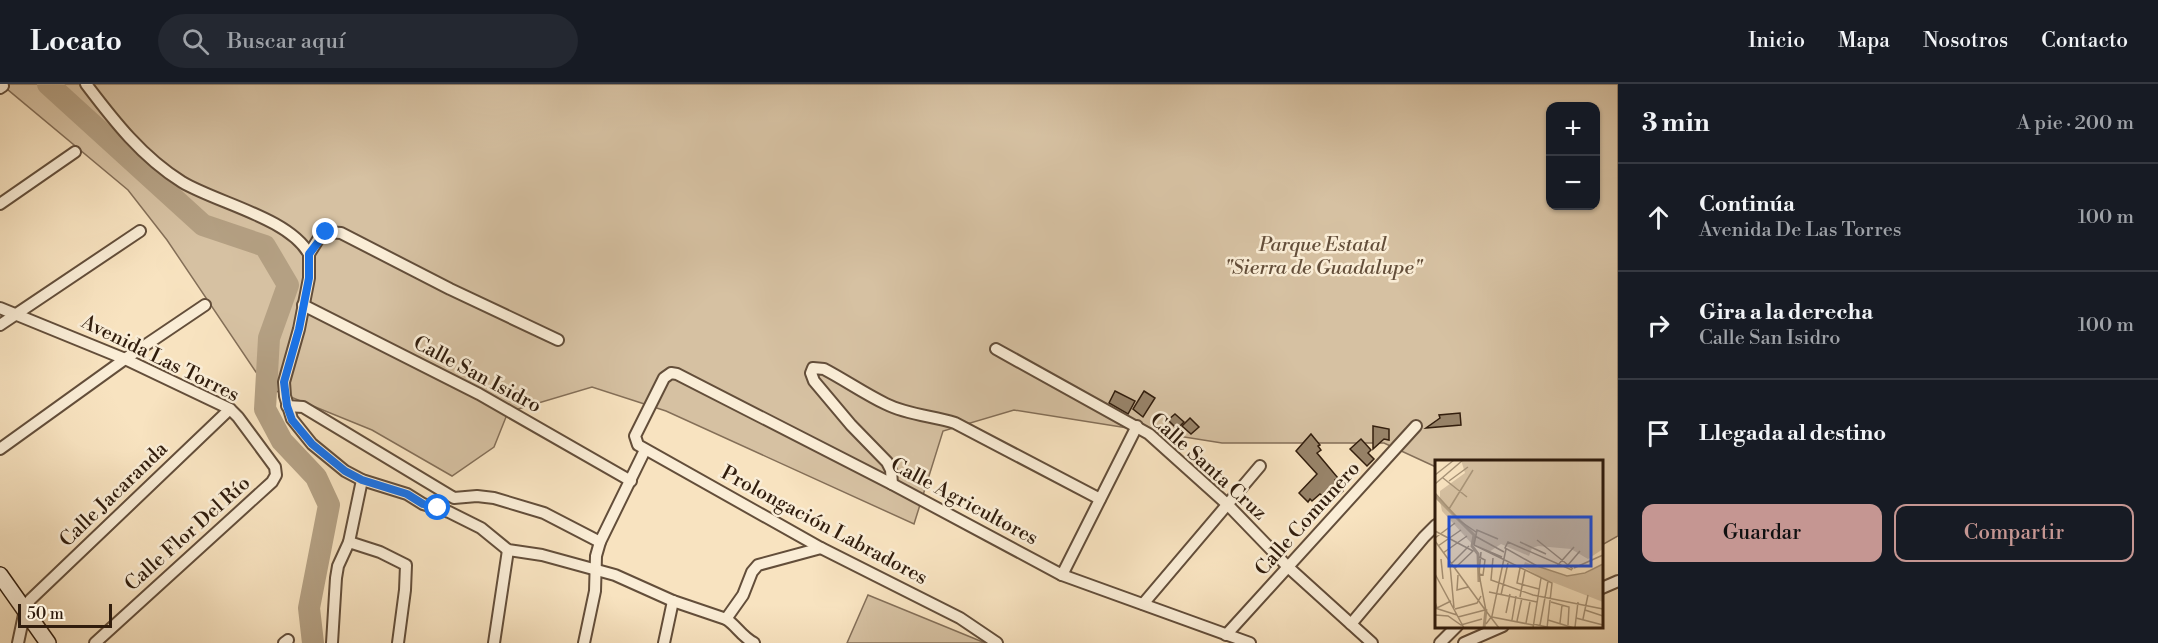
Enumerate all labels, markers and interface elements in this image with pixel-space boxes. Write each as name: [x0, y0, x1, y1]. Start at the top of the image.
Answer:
search box: [158, 14, 578, 68]
text: Locato: [30, 24, 122, 59]
icon: search: [179, 25, 212, 58]
text: Buscar aquí: [227, 28, 345, 55]
text: Inicio: [1748, 28, 1805, 54]
text: Mapa: [1838, 28, 1890, 54]
text: Nosotros: [1923, 28, 2008, 54]
text: Contacto: [2041, 28, 2128, 54]
map controls: [1546, 102, 1600, 210]
button: +: [1546, 102, 1600, 156]
text: 3 min: [1642, 107, 1710, 139]
text: A pie · 200 m: [2017, 111, 2134, 136]
button: −: [1546, 156, 1600, 210]
text: Continúa: [1699, 191, 1795, 218]
icon: ahead: [1642, 201, 1675, 234]
text: 100 m: [2078, 205, 2134, 230]
route end: [312, 218, 338, 244]
text: Avenida De Las Torres: [1699, 218, 1902, 243]
park label: Parque Estatal "Sierra de Guadalupe": [1224, 233, 1424, 281]
text: Gira a la derecha: [1699, 299, 1873, 326]
street label: Avenida Las Torres: [76, 309, 243, 408]
icon: right: [1642, 309, 1675, 342]
text: 100 m: [2078, 313, 2134, 338]
text: Calle San Isidro: [1699, 326, 1841, 351]
street label: Calle San Isidro: [409, 331, 545, 419]
street label: Calle Santa Cruz: [1144, 408, 1272, 526]
icon: arrive: [1642, 417, 1675, 450]
text: Llegada al destino: [1699, 420, 1886, 447]
street label: Calle Jacaranda: [55, 436, 174, 553]
street label: Calle Agricultores: [886, 453, 1042, 551]
street label: Calle Comunero: [1250, 457, 1366, 581]
inset map: [1435, 460, 1603, 628]
street label: Prolongación Labradores: [716, 461, 932, 591]
street label: Calle Flor Del Río: [120, 471, 256, 597]
route start: [424, 494, 450, 520]
button: Guardar: [1642, 504, 1882, 562]
button: Compartir: [1894, 504, 2134, 562]
scale bar: [18, 601, 112, 628]
text: 50 m: [27, 604, 64, 624]

